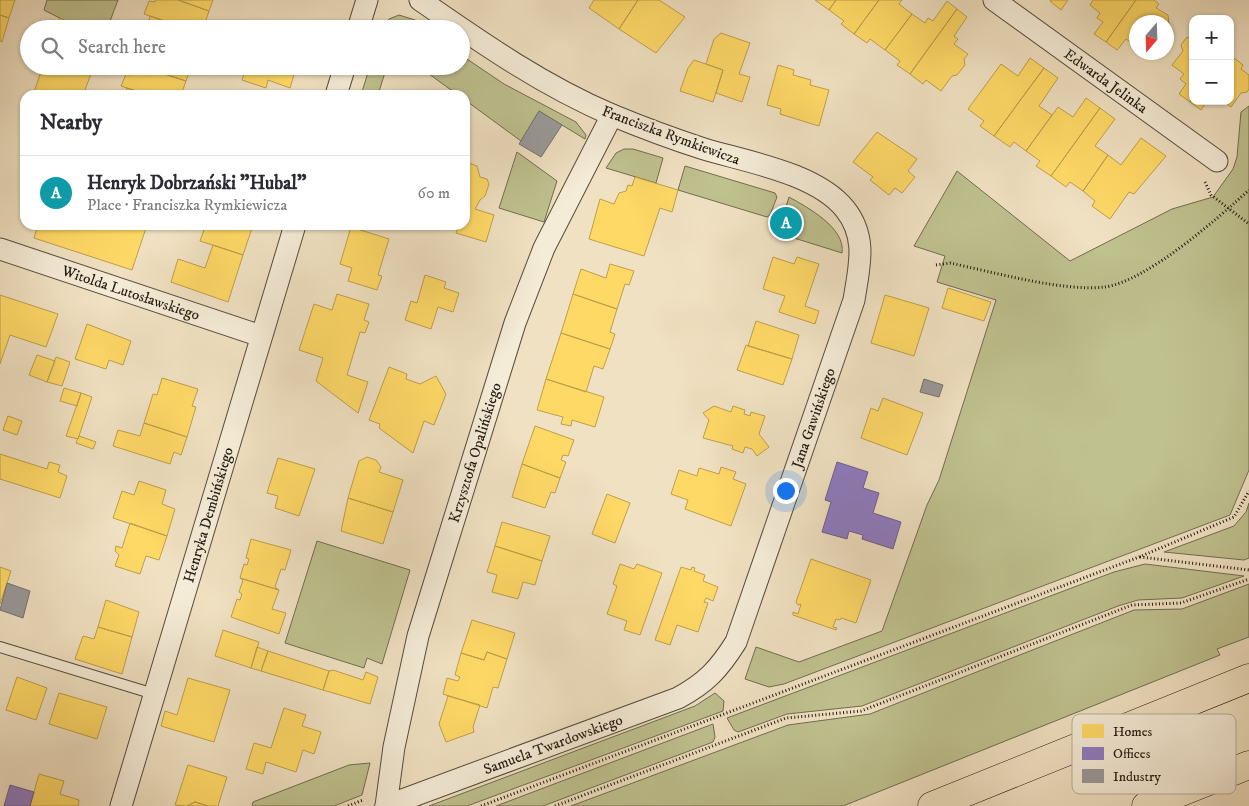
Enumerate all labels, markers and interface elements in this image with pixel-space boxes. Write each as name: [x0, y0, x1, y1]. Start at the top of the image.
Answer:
north arrow: [1129, 15, 1174, 60]
map controls: [1189, 15, 1234, 105]
button: +: [1189, 15, 1234, 60]
search box: [20, 20, 470, 75]
icon: search: [38, 34, 66, 62]
text: Search here: [78, 36, 166, 59]
street label: Edwarda Jelinka: [1060, 45, 1152, 118]
button: −: [1189, 60, 1234, 105]
street label: Franciszka Rymkiewicza: [599, 102, 743, 169]
text: Nearby: [40, 110, 102, 136]
text: Henryk Dobrzański "Hubal": [87, 172, 306, 195]
text: A: [51, 183, 61, 203]
text: 60 m: [418, 183, 450, 203]
text: Place · Franciszka Rymkiewicza: [87, 195, 287, 215]
pin: A: [770, 204, 802, 242]
street label: Witolda Lutosławskiego: [59, 261, 202, 325]
street label: Jana Gawińskiego: [787, 366, 840, 473]
street label: Krzysztofa Opalińskiego: [445, 380, 506, 525]
street label: Henryka Dembińskiego: [179, 445, 238, 585]
your location: [773, 478, 799, 504]
street label: Samuela Twardowskiego: [481, 710, 625, 779]
legend: [1072, 714, 1236, 794]
text: Homes: [1113, 723, 1153, 741]
text: Offices: [1113, 745, 1151, 763]
text: Industry: [1113, 768, 1161, 786]

